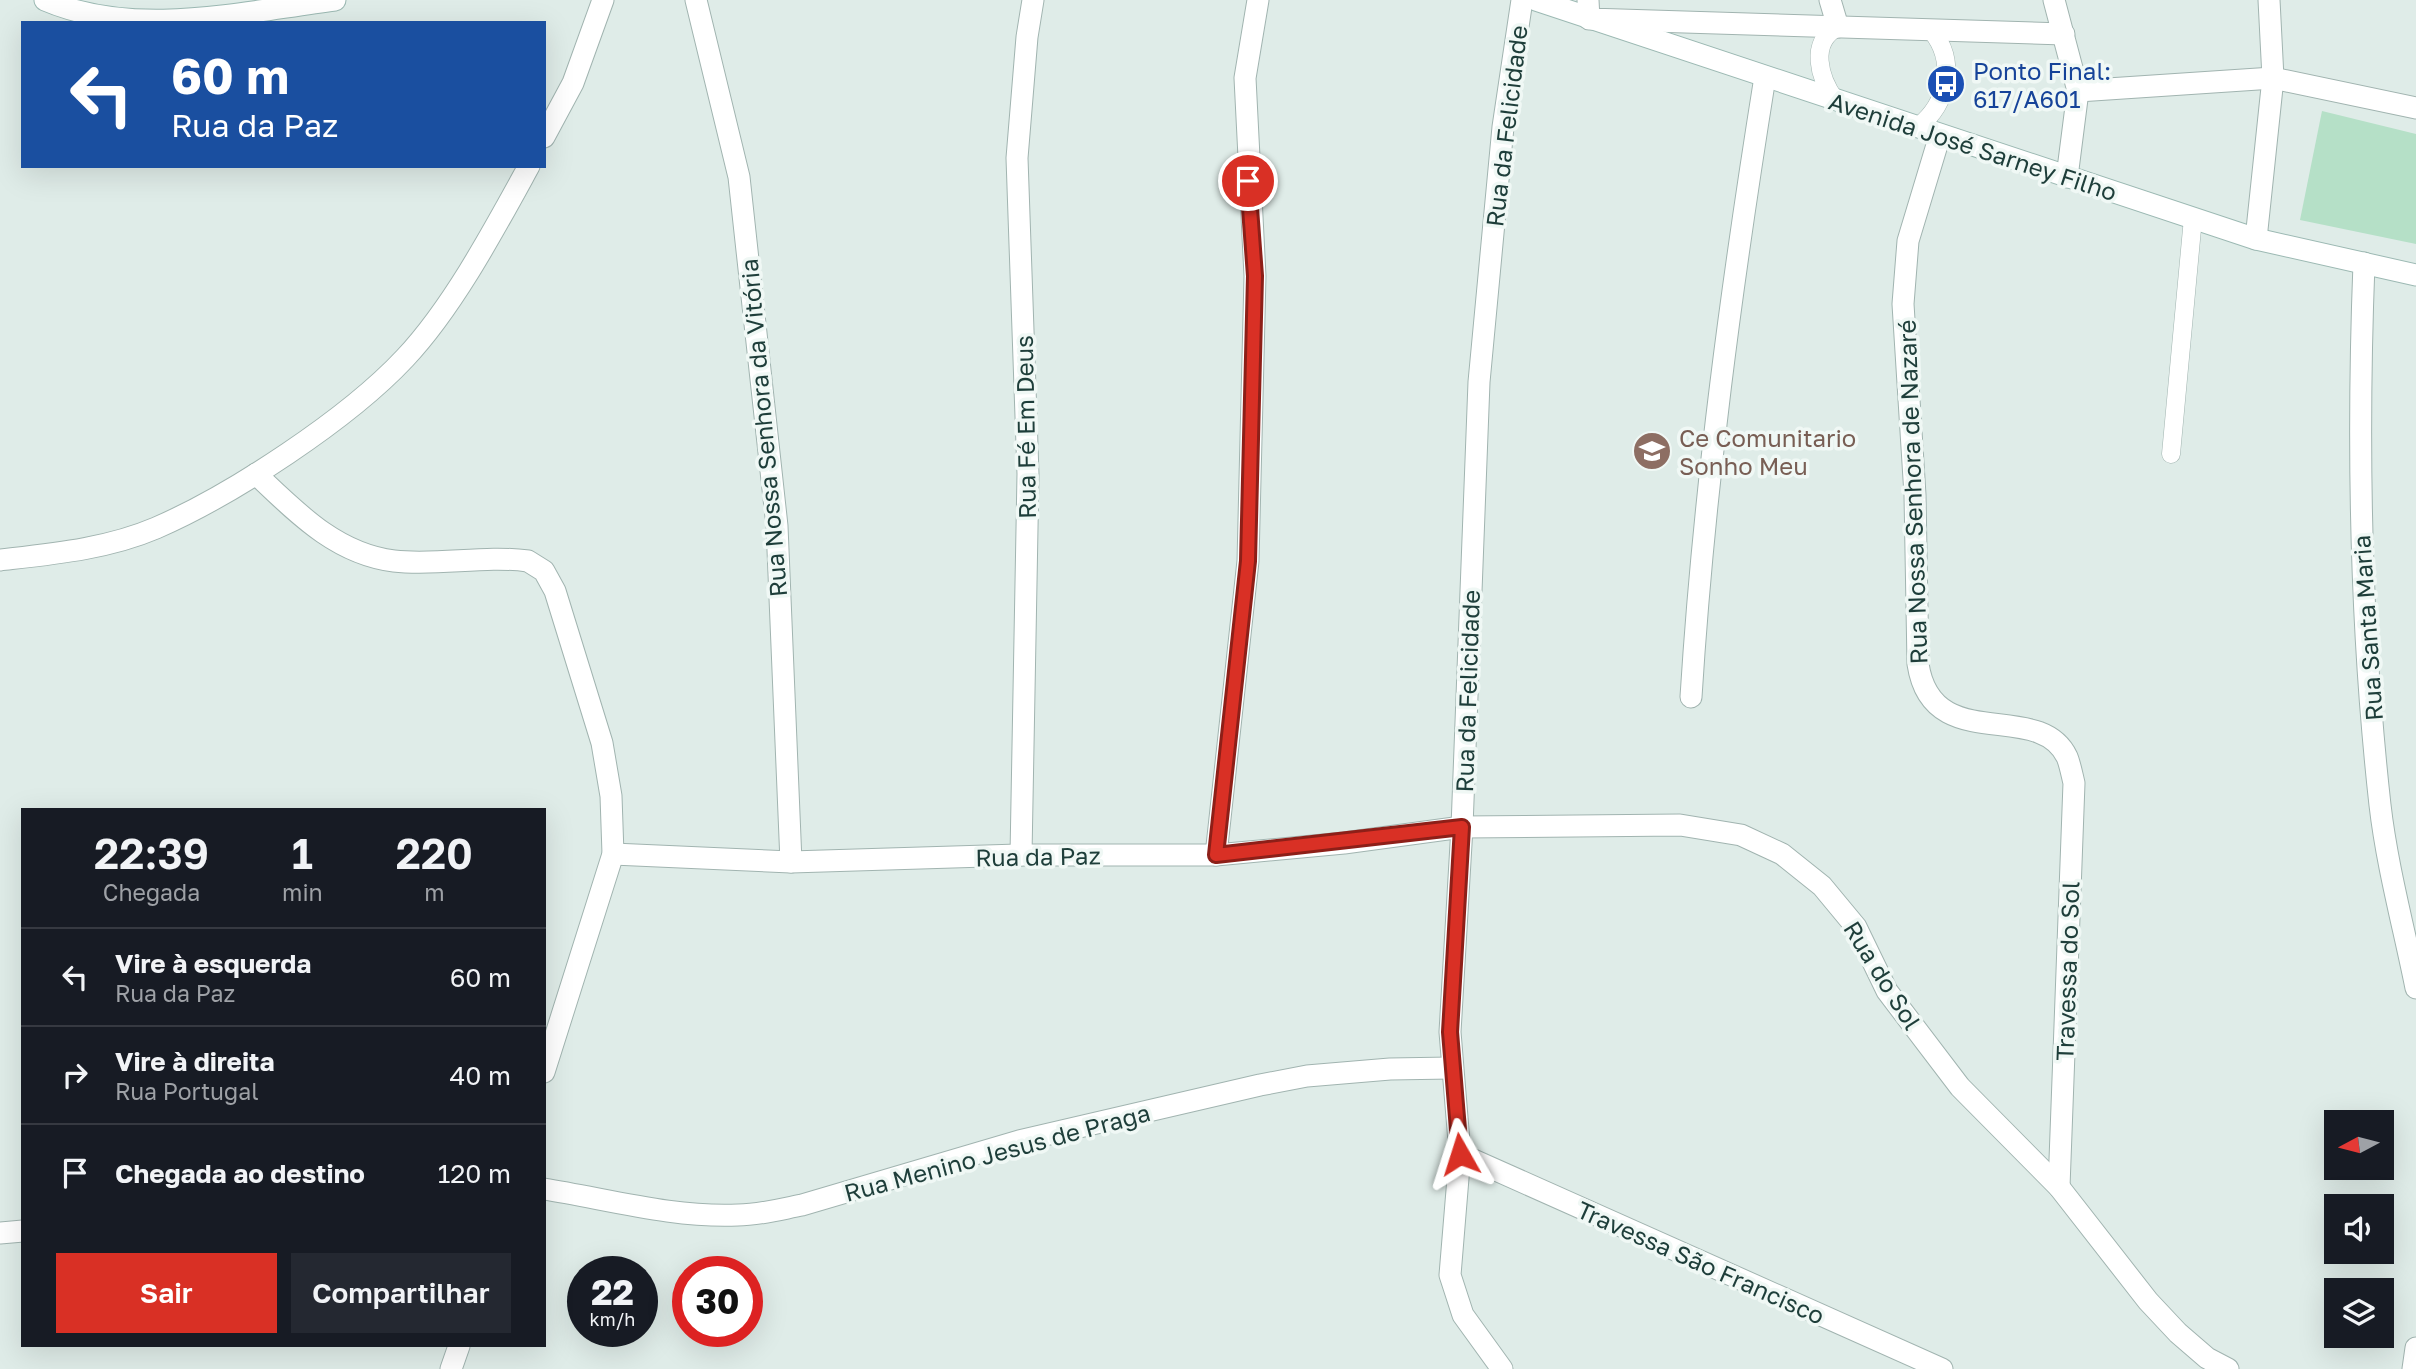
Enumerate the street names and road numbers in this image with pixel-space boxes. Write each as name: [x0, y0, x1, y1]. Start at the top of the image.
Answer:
street label: Rua da Felicidade: [1479, 24, 1533, 228]
street label: Avenida José Sarney Filho: [1825, 86, 2121, 206]
street label: Rua Nossa Senhora da Vitória: [734, 258, 792, 598]
street label: Rua Nossa Senhora de Nazaré: [1891, 319, 1933, 665]
street label: Rua Fé Em Deus: [1009, 335, 1041, 519]
street label: Rua Santa Maria: [2346, 534, 2388, 722]
street label: Rua da Felicidade: [1449, 589, 1485, 793]
street label: Rua da Paz: [975, 840, 1101, 872]
street label: Travessa do Sol: [2049, 881, 2085, 1061]
street label: Rua do Sol: [1838, 915, 1928, 1035]
street label: Rua Menino Jesus de Praga: [841, 1097, 1153, 1207]
street label: Travessa São Francisco: [1573, 1194, 1829, 1330]

